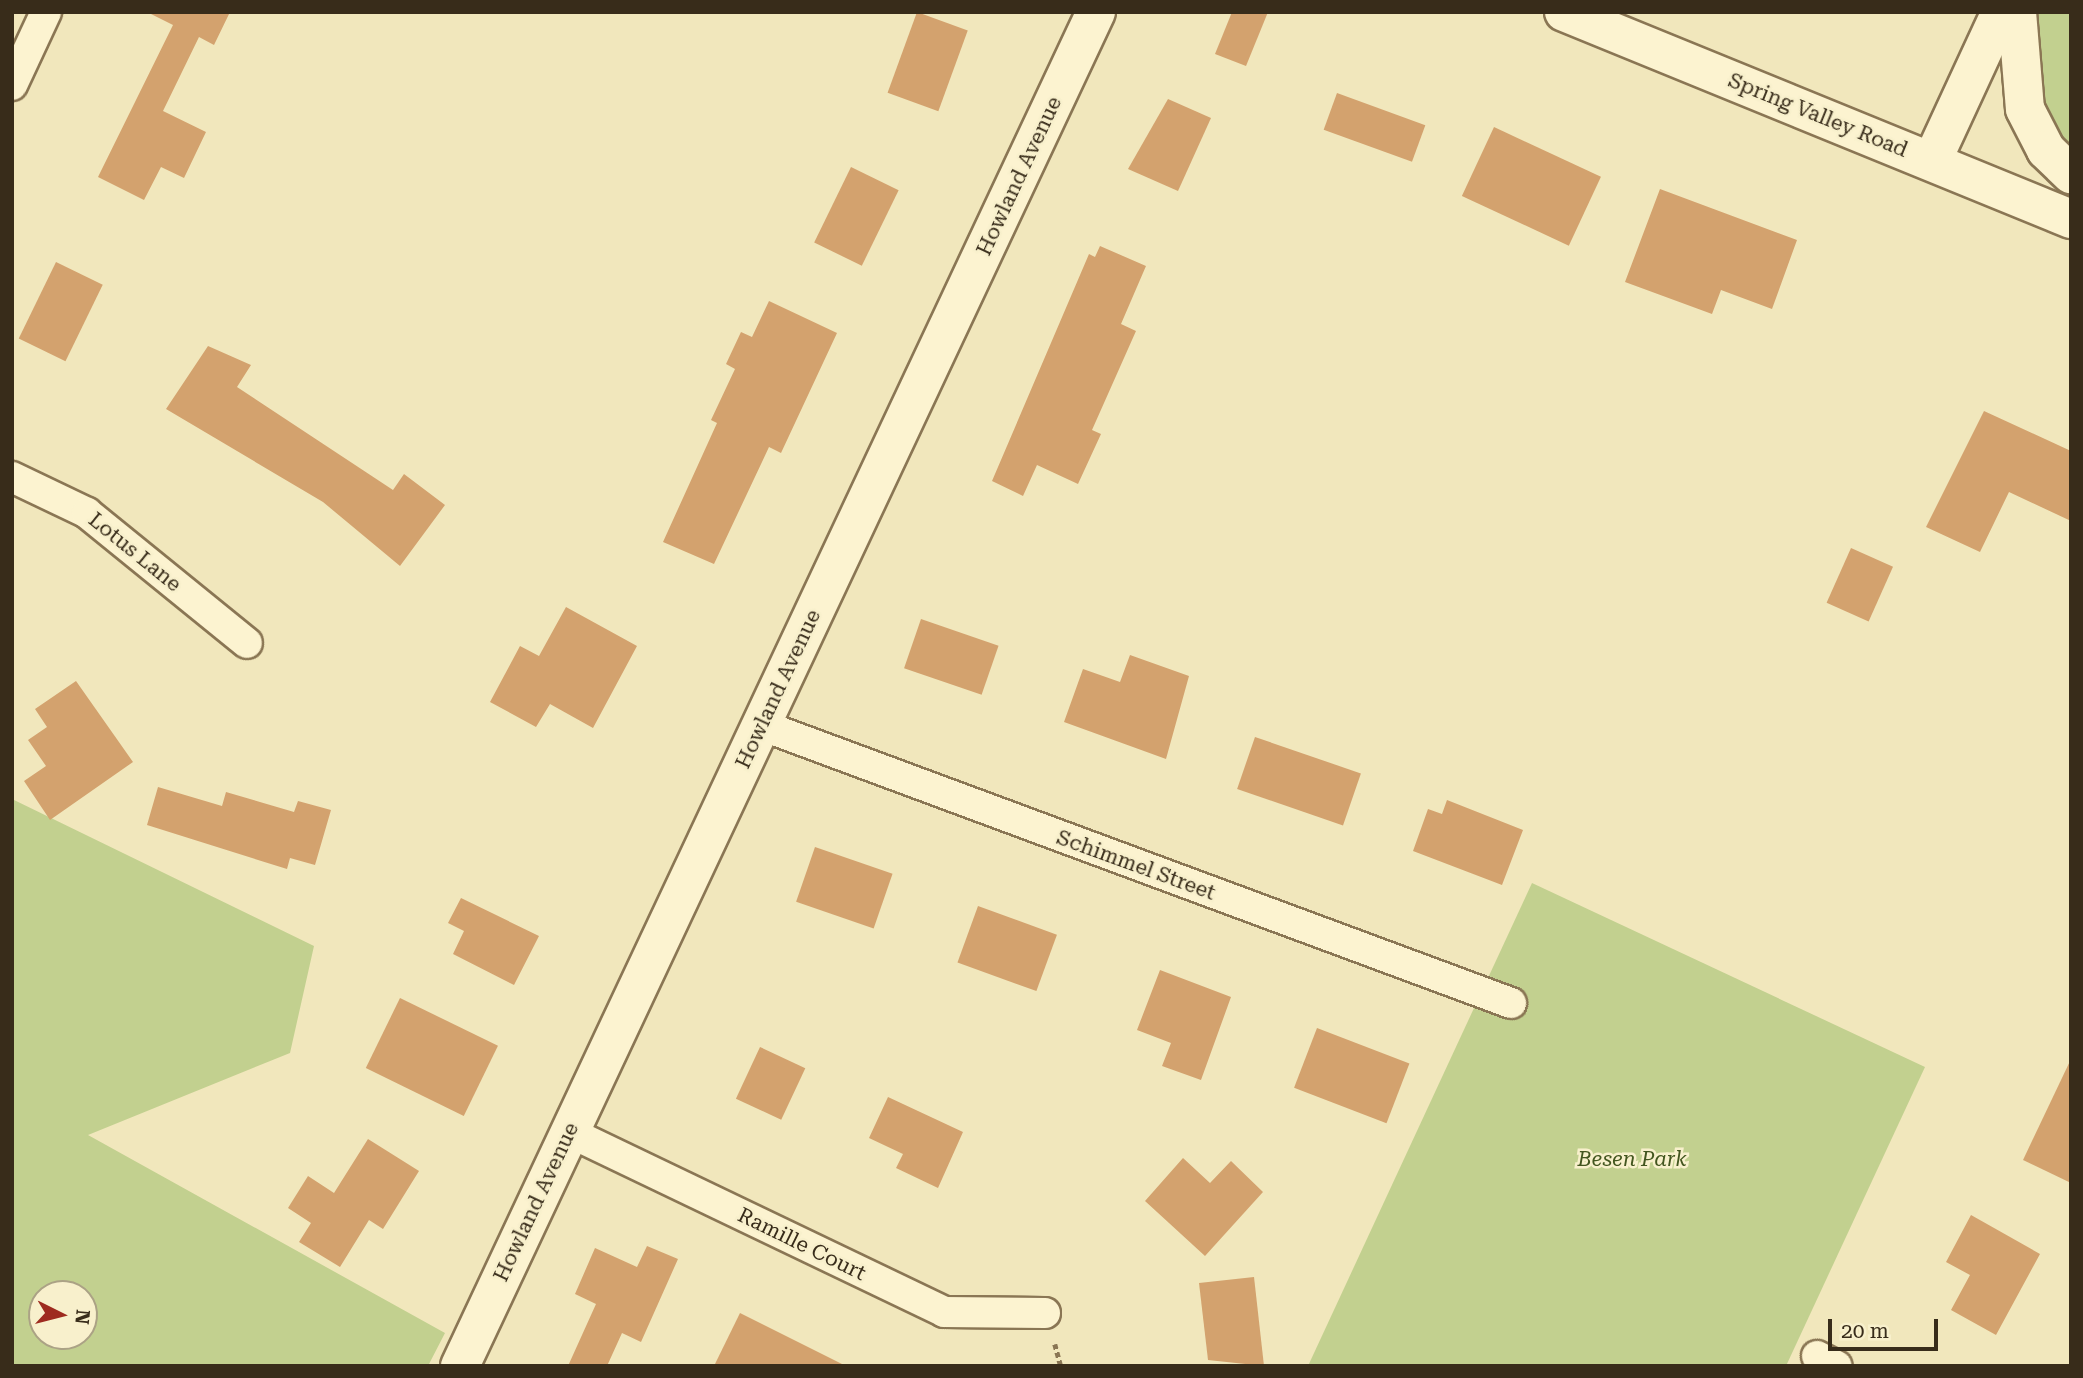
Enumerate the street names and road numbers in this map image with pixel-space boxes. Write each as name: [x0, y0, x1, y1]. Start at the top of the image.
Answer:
street label: Spring Valley Road: [1725, 67, 1911, 163]
street label: Howland Avenue: [971, 92, 1067, 260]
street label: Lotus Lane: [84, 507, 186, 597]
street label: Howland Avenue: [730, 605, 826, 773]
street label: Schimmel Street: [1053, 825, 1219, 905]
street label: Howland Avenue: [488, 1118, 584, 1286]
street label: Ramille Court: [734, 1202, 870, 1286]

